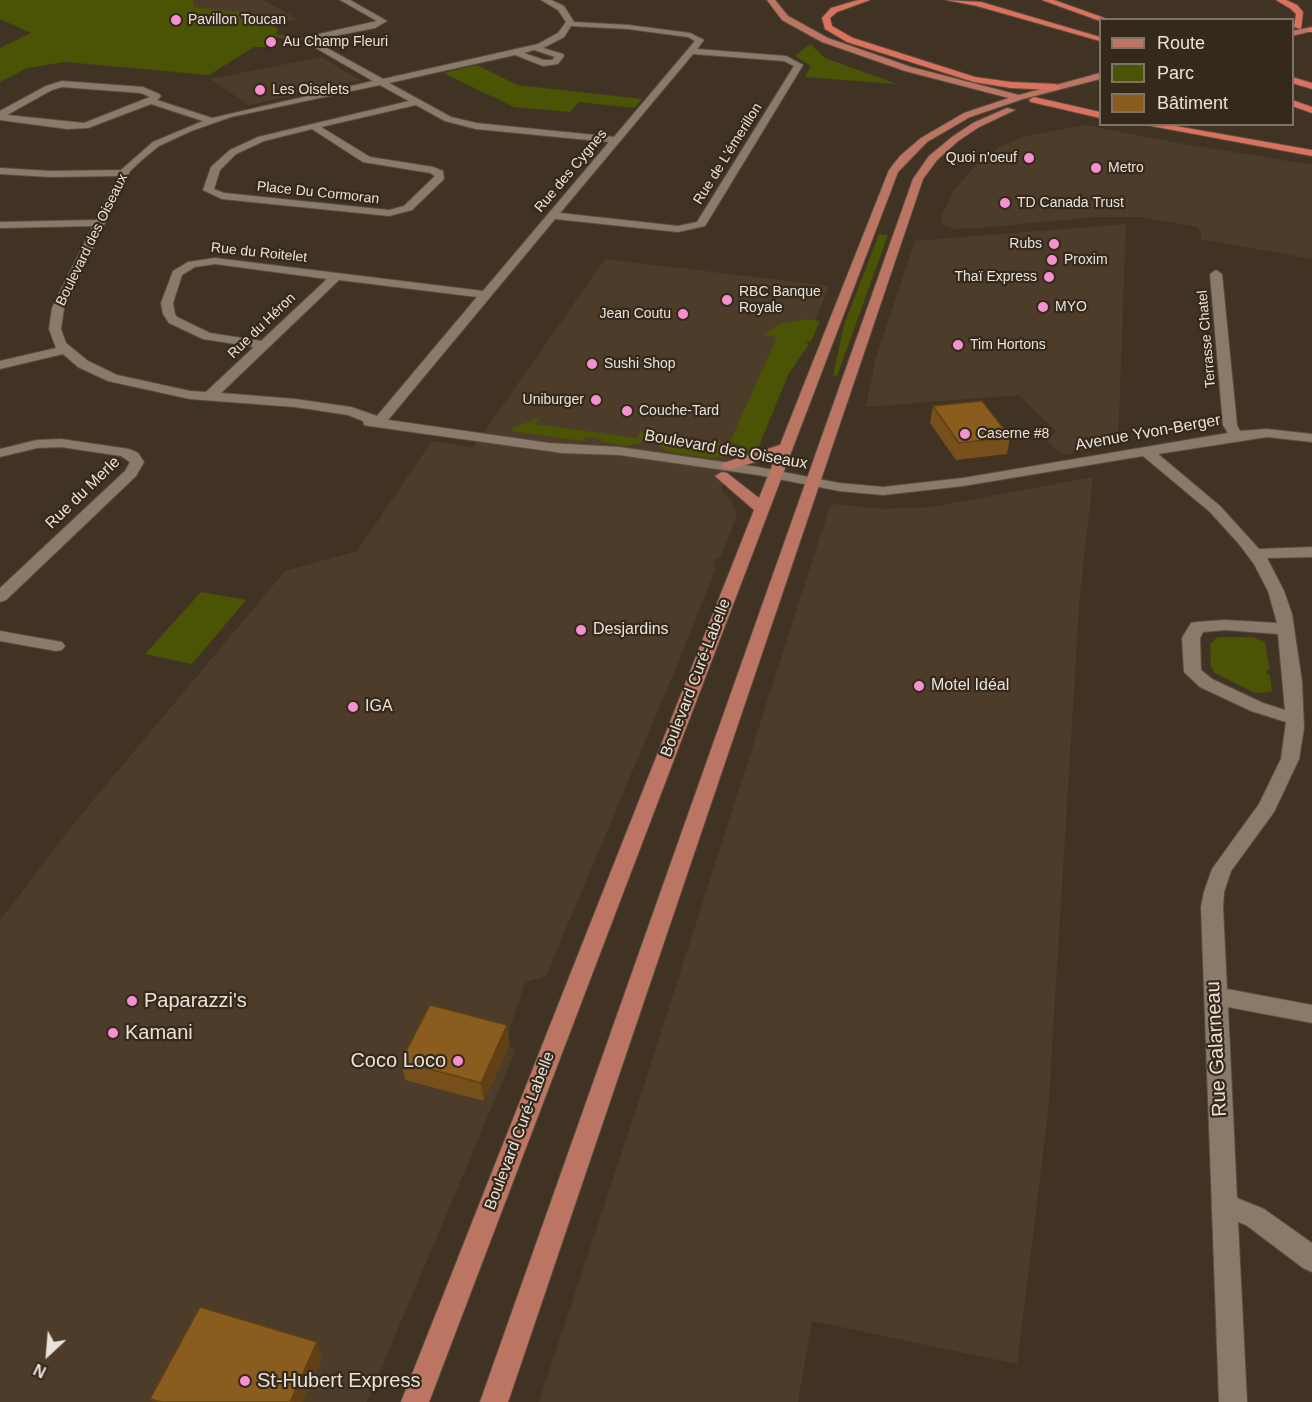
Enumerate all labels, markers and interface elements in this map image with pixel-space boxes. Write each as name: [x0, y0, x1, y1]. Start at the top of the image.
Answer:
place label: Pavillon Toucan: [188, 12, 286, 28]
marker: Pavillon Toucan: [169, 13, 183, 27]
legend: [1099, 18, 1294, 126]
text: Route: [1157, 33, 1205, 53]
place label: Au Champ Fleuri: [283, 34, 388, 50]
marker: Au Champ Fleuri: [264, 35, 278, 49]
text: Parc: [1157, 63, 1194, 83]
place label: Les Oiselets: [272, 82, 349, 98]
marker: Les Oiselets: [253, 83, 267, 97]
text: Bâtiment: [1157, 93, 1228, 113]
street label: Rue de L'émerillon: [690, 100, 766, 208]
street label: Rue des Cygnes: [531, 126, 611, 216]
place label: Quoi n'oeuf: [946, 150, 1017, 166]
marker: Quoi n'oeuf: [1022, 151, 1036, 165]
place label: Metro: [1108, 160, 1144, 176]
marker: Metro: [1089, 161, 1103, 175]
street label: Boulevard des Oiseaux: [53, 171, 131, 309]
street label: Place Du Cormoran: [256, 178, 380, 208]
place label: TD Canada Trust: [1017, 195, 1124, 211]
marker: TD Canada Trust: [998, 196, 1012, 210]
place label: Rubs: [1009, 236, 1042, 252]
marker: Rubs: [1047, 237, 1061, 251]
street label: Rue du Roitelet: [210, 240, 308, 266]
place label: Proxim: [1064, 252, 1108, 268]
marker: Proxim: [1045, 253, 1059, 267]
place label: Thaï Express: [955, 269, 1037, 285]
marker: Thaï Express: [1042, 270, 1056, 284]
place label: RBC Banque Royale: [739, 284, 821, 316]
street label: Terrasse Chatel: [1194, 289, 1220, 389]
street label: Rue du Héron: [225, 290, 299, 362]
marker: RBC Banque Royale: [720, 293, 734, 307]
place label: MYO: [1055, 299, 1087, 315]
marker: MYO: [1036, 300, 1050, 314]
place label: Jean Coutu: [599, 306, 671, 322]
marker: Jean Coutu: [676, 307, 690, 321]
place label: Tim Hortons: [970, 337, 1046, 353]
marker: Tim Hortons: [951, 338, 965, 352]
place label: Sushi Shop: [604, 356, 676, 372]
marker: Sushi Shop: [585, 357, 599, 371]
place label: Uniburger: [523, 392, 584, 408]
marker: Uniburger: [589, 393, 603, 407]
place label: Couche-Tard: [639, 403, 719, 419]
marker: Couche-Tard: [620, 404, 634, 418]
street label: Avenue Yvon-Berger: [1074, 411, 1222, 455]
street label: Boulevard des Oiseaux: [643, 426, 809, 474]
place label: Caserne #8: [977, 426, 1049, 442]
marker: Caserne #8: [958, 427, 972, 441]
street label: Rue du Merle: [42, 453, 124, 533]
street label: Boulevard Curé-Labelle: [657, 596, 735, 760]
place label: Desjardins: [593, 620, 669, 640]
marker: Desjardins: [574, 623, 588, 637]
place label: Motel Idéal: [931, 676, 1009, 696]
marker: Motel Idéal: [912, 679, 926, 693]
place label: IGA: [365, 697, 393, 717]
marker: IGA: [346, 700, 360, 714]
street label: Rue Galarneau: [1201, 981, 1233, 1117]
place label: Paparazzi's: [144, 989, 247, 1013]
marker: Paparazzi's: [125, 994, 139, 1008]
place label: Kamani: [125, 1021, 193, 1045]
marker: Kamani: [106, 1026, 120, 1040]
place label: Coco Loco: [350, 1049, 446, 1073]
street label: Boulevard Curé-Labelle: [481, 1049, 559, 1213]
marker: Coco Loco: [451, 1054, 465, 1068]
north arrow: [18, 1324, 78, 1384]
text: N: [31, 1360, 49, 1381]
place label: St-Hubert Express: [257, 1369, 420, 1393]
marker: St-Hubert Express: [238, 1374, 252, 1388]

